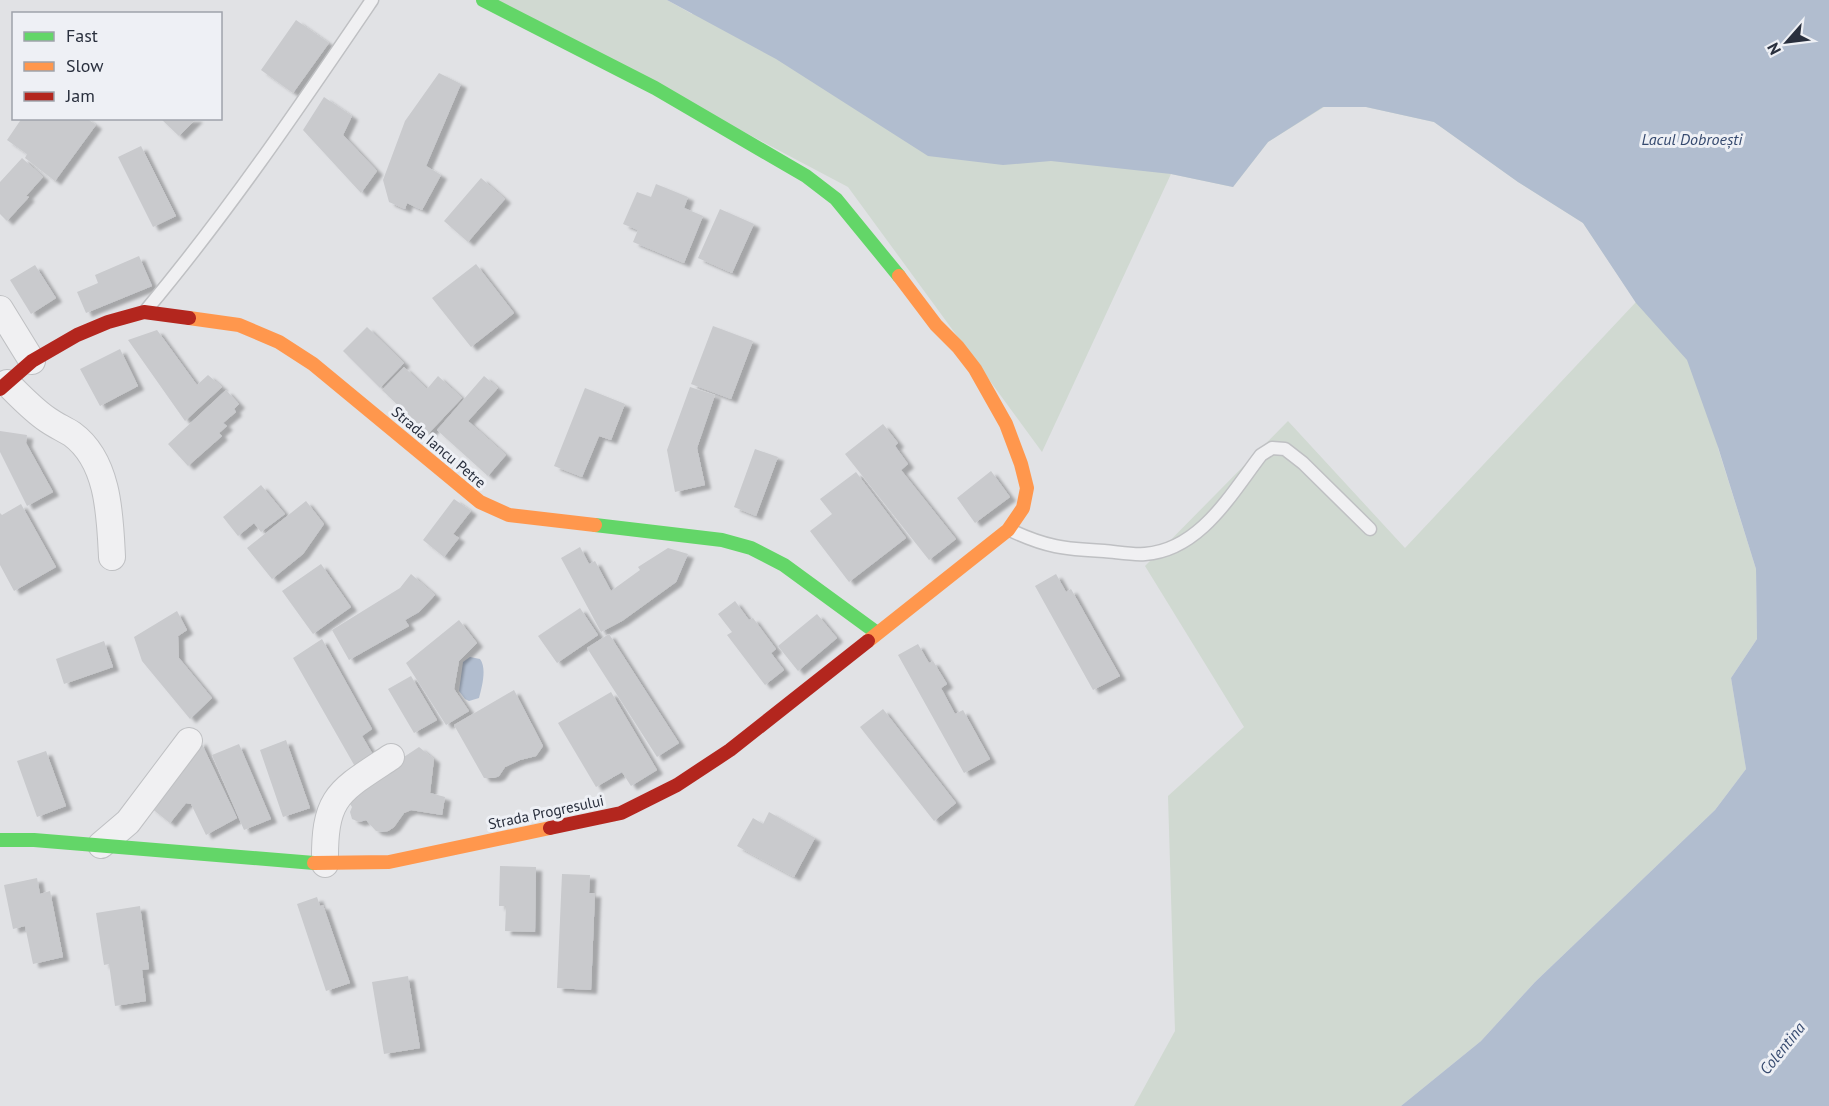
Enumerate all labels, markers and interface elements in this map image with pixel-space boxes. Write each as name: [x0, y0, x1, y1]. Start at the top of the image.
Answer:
legend: [12, 12, 222, 120]
north arrow: [1757, 12, 1817, 72]
text: Fast: [66, 24, 98, 47]
text: N: [1762, 40, 1785, 58]
text: Slow: [66, 54, 104, 77]
text: Jam: [65, 84, 95, 107]
water label: Lacul Dobroești: [1642, 129, 1743, 149]
street label: Strada Iancu Petre: [388, 402, 490, 492]
street label: Strada Progresului: [486, 790, 606, 834]
water label: Colentina: [1755, 1018, 1809, 1078]

